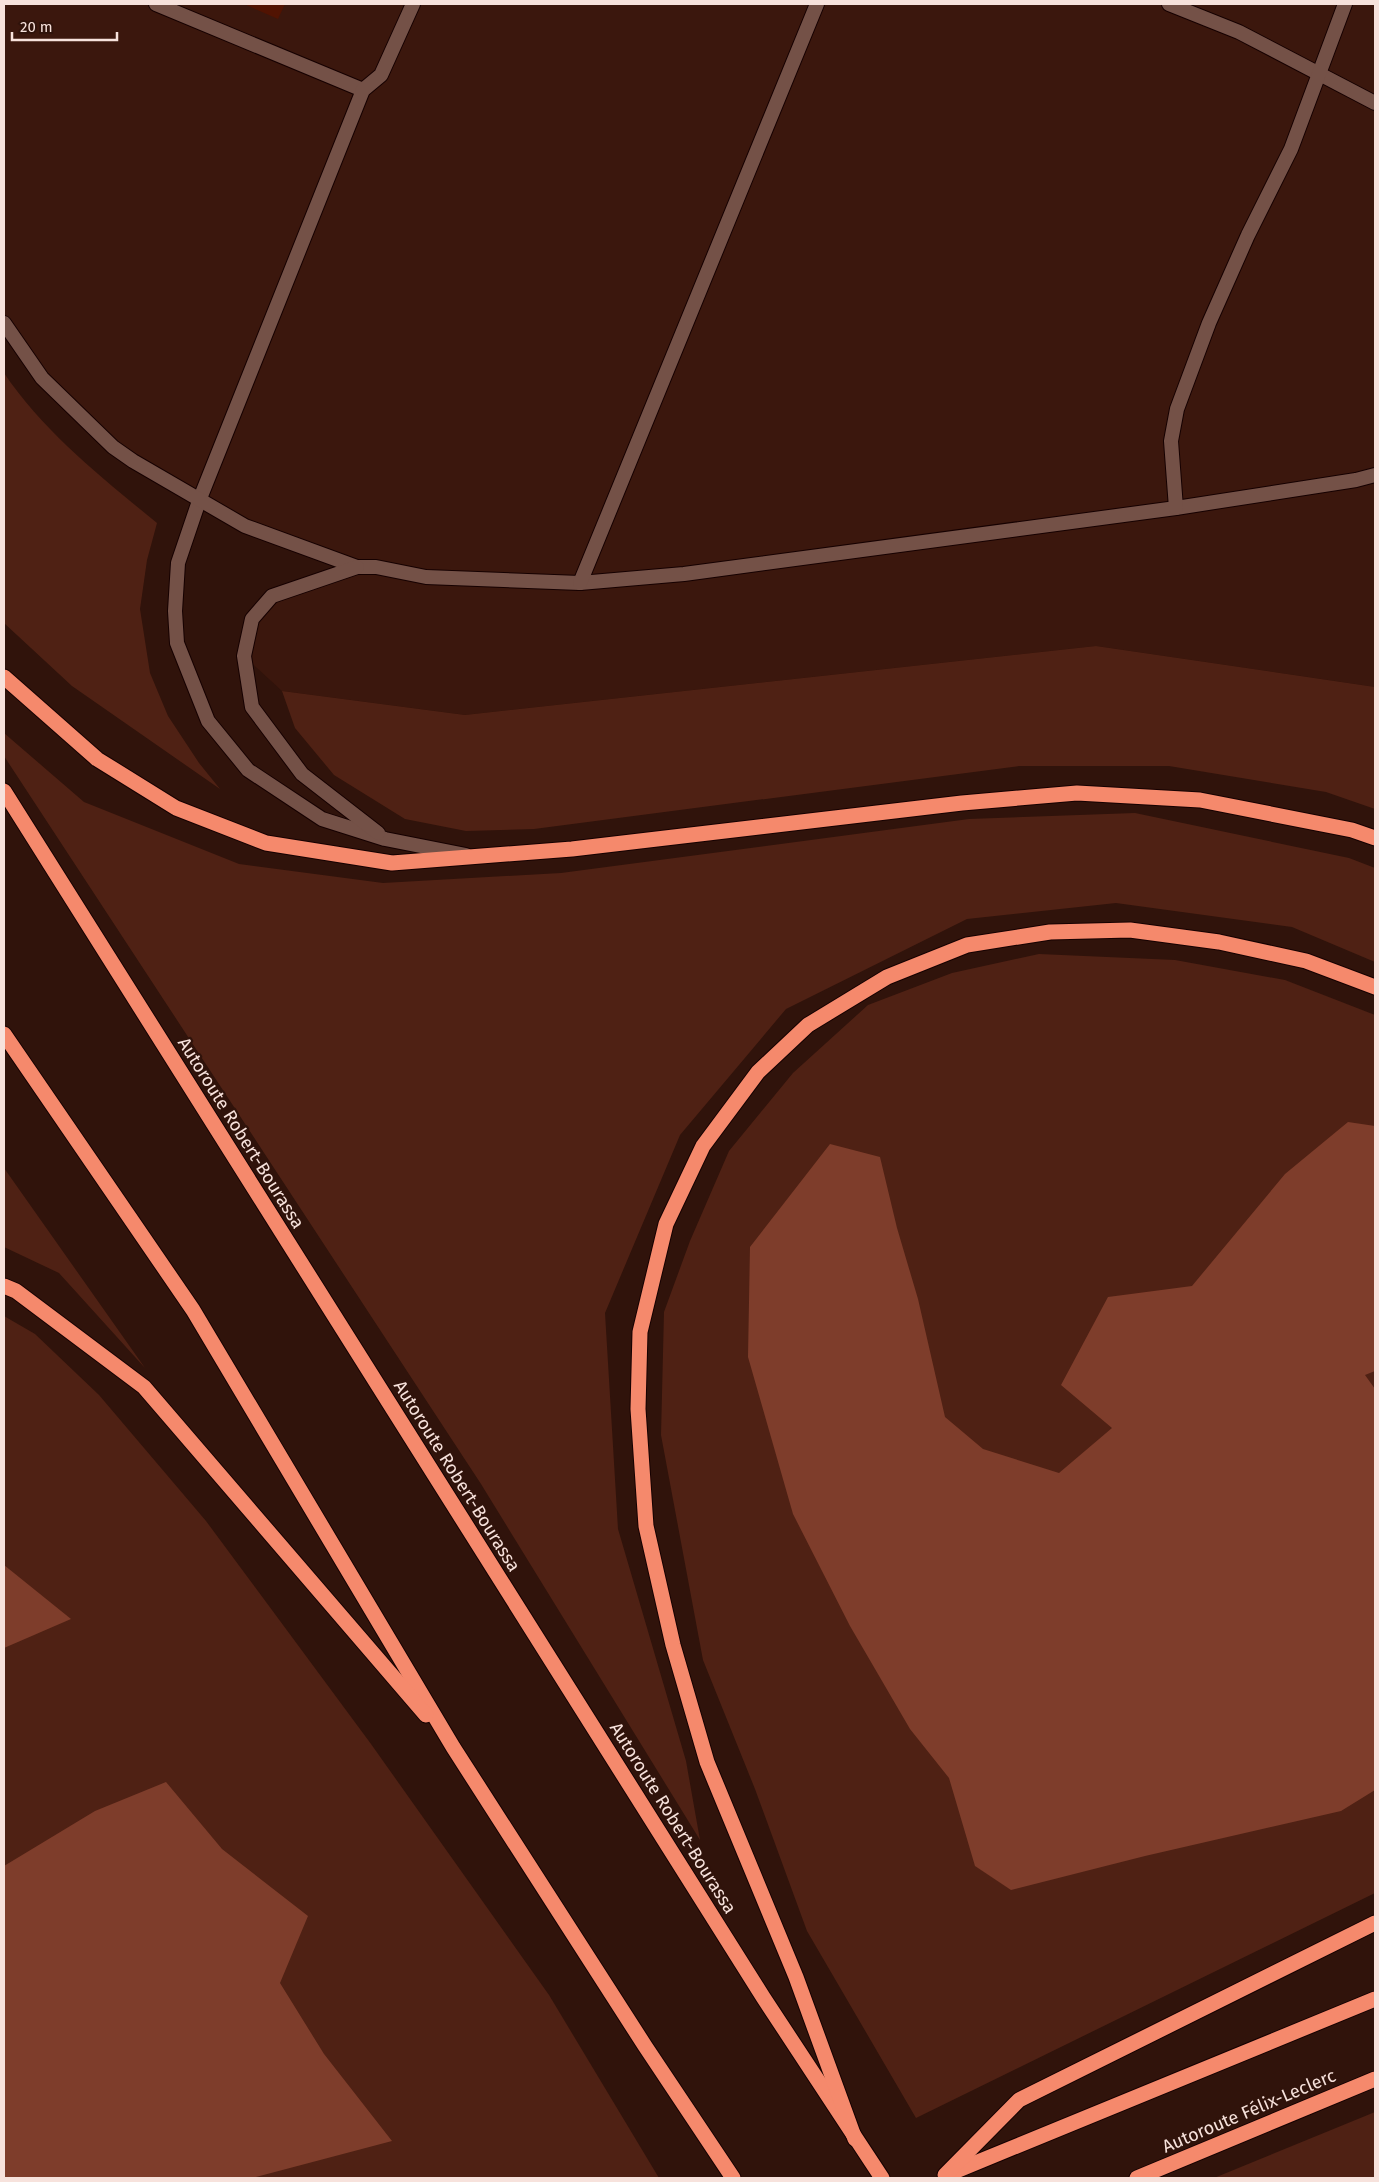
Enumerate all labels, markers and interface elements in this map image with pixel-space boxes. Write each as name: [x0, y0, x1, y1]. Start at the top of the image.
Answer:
scale bar: [12, 10, 118, 42]
text: 20 m: [20, 18, 53, 36]
street label: Autoroute Robert-Bourassa: [173, 1033, 309, 1233]
street label: Autoroute Robert-Bourassa: [389, 1376, 525, 1576]
street label: Autoroute Robert-Bourassa: [605, 1718, 741, 1918]
street label: Autoroute Félix-Leclerc: [1159, 2064, 1339, 2158]

